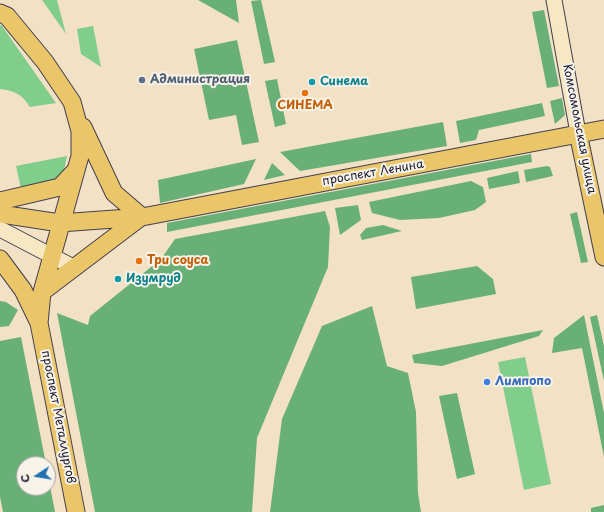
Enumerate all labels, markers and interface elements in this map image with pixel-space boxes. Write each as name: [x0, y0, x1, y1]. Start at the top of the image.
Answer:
street label: Комсомольская улица: [559, 63, 599, 195]
place label: Администрация: [150, 73, 250, 87]
marker: Администрация: [137, 75, 147, 85]
place label: Синема: [320, 75, 368, 89]
marker: Синема: [307, 77, 317, 87]
marker: СИНЕМА: [300, 88, 310, 98]
place label: СИНЕМА: [277, 99, 333, 113]
street label: проспект Ленина: [321, 157, 425, 189]
place label: Три соуса: [147, 254, 209, 268]
marker: Три соуса: [134, 256, 144, 266]
place label: Изумруд: [126, 272, 181, 286]
marker: Изумруд: [113, 274, 123, 284]
street label: проспект Металлургов: [38, 349, 78, 485]
place label: Лимпопо: [495, 375, 551, 389]
marker: Лимпопо: [482, 377, 492, 387]
north arrow: [16, 456, 56, 496]
text: С: [16, 473, 34, 484]

